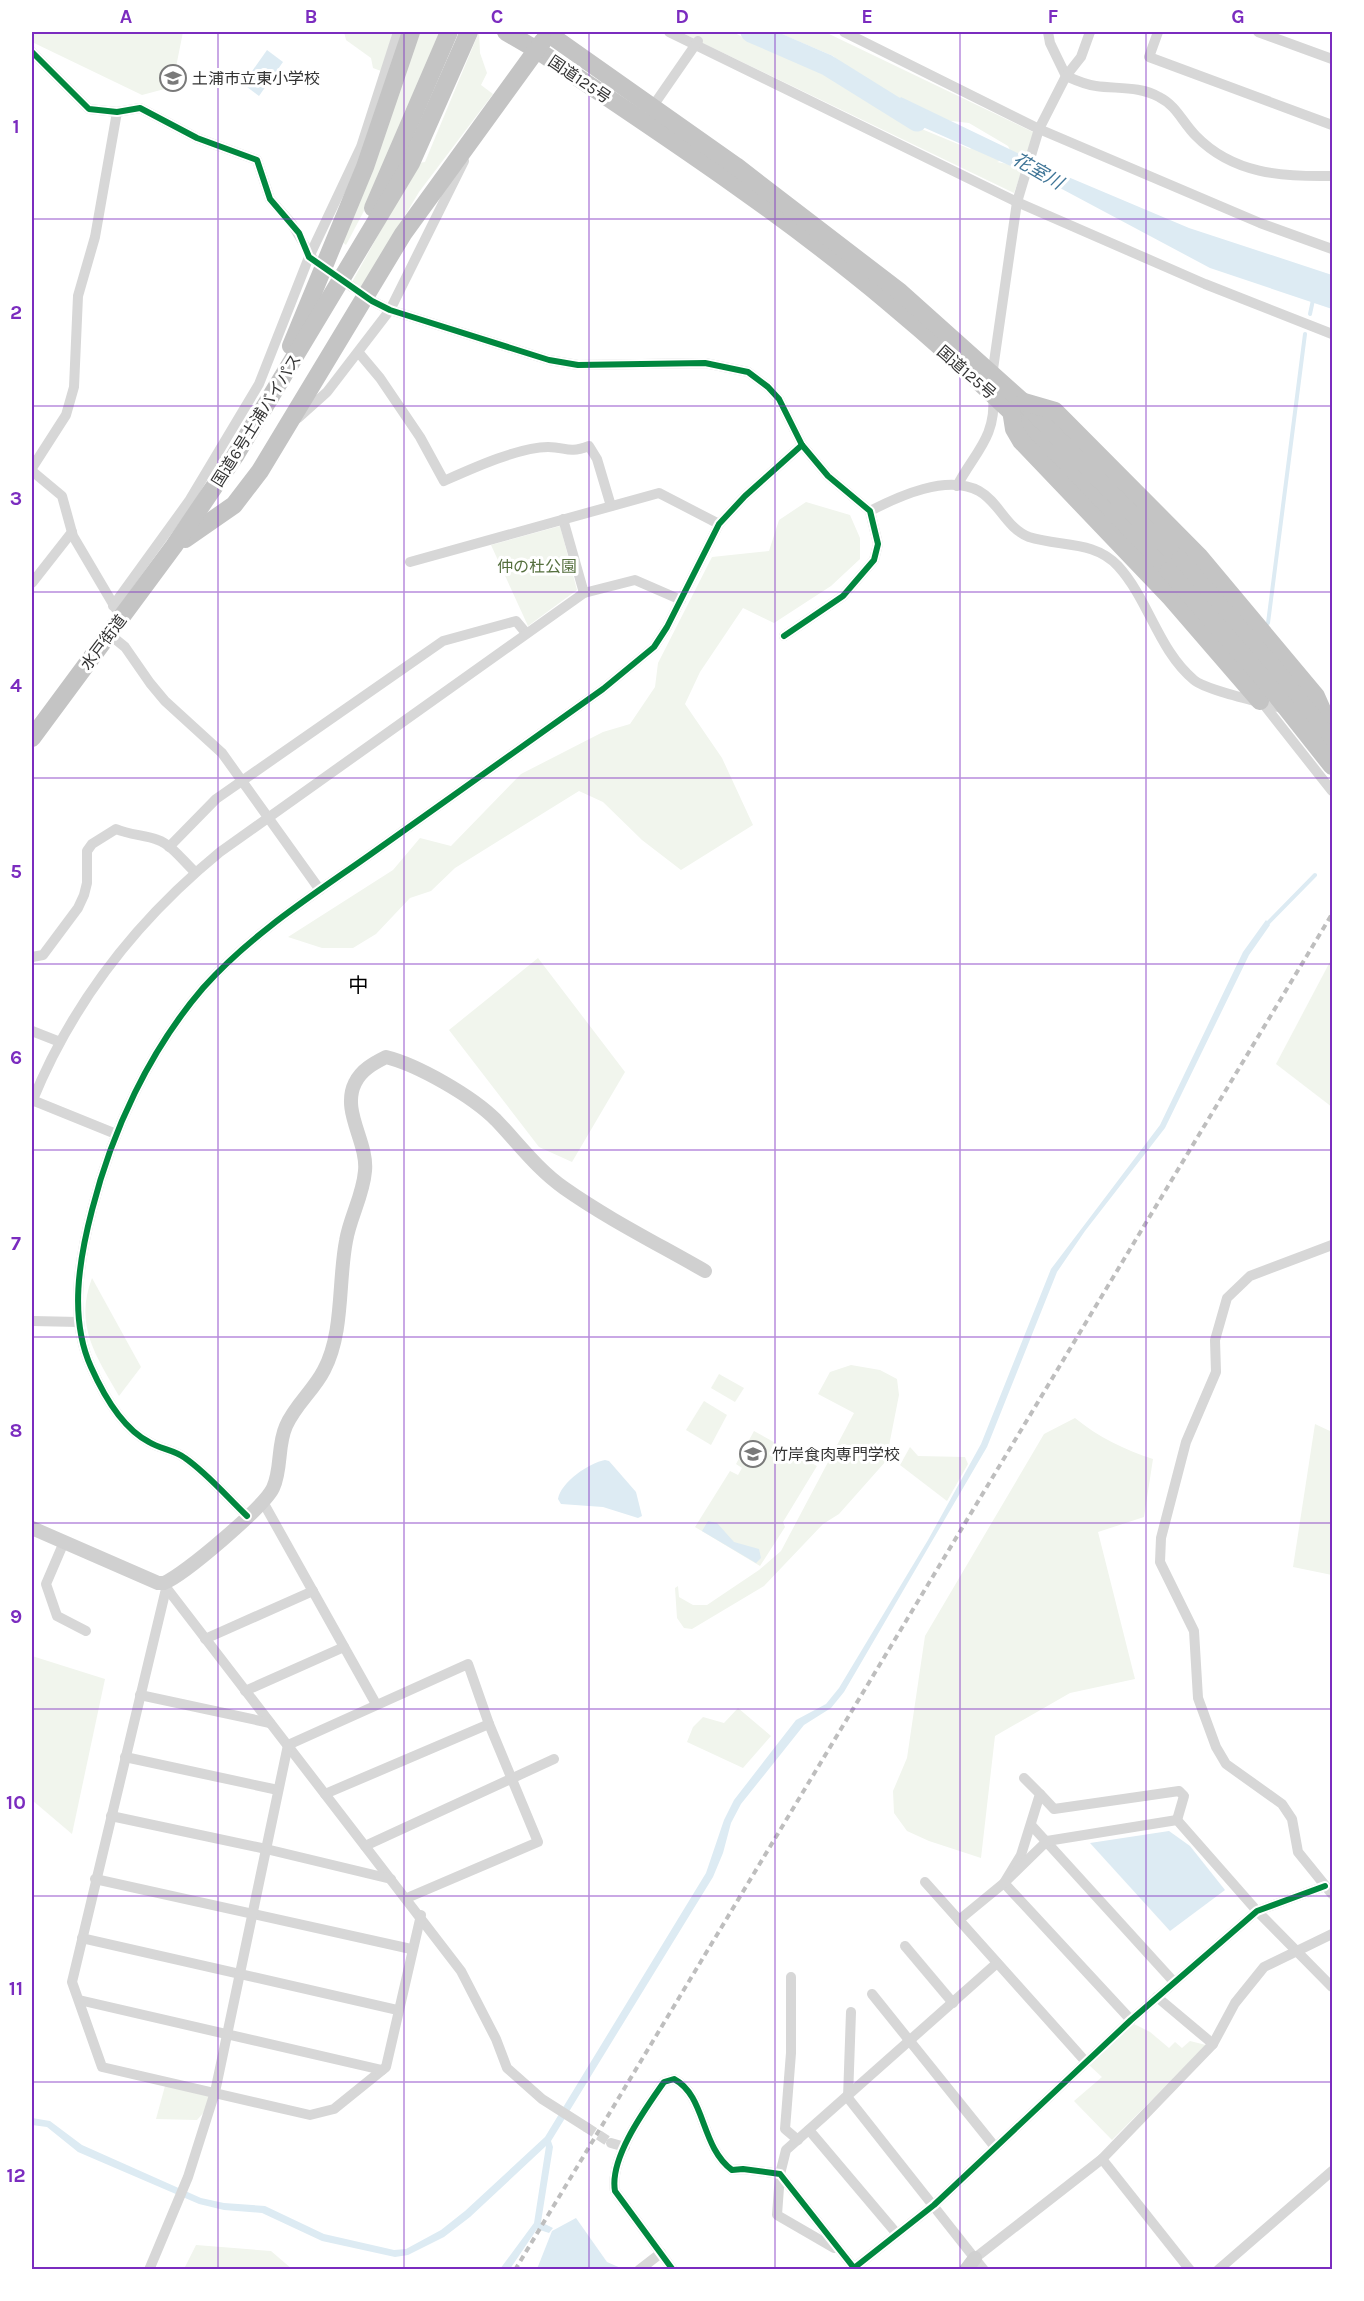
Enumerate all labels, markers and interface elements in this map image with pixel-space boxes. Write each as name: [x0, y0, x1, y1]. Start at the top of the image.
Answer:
text: A: [120, 5, 133, 28]
text: B: [305, 5, 317, 28]
text: C: [491, 5, 503, 28]
text: D: [675, 5, 689, 28]
text: E: [861, 5, 873, 28]
text: F: [1048, 5, 1059, 28]
text: G: [1231, 5, 1245, 28]
street label: 国道125号: [545, 52, 615, 107]
school or university icon: 土浦市立東小学校: [158, 63, 188, 93]
place label: 土浦市立東小学校: [192, 69, 320, 88]
text: 1: [12, 115, 20, 138]
water label: 花室川: [1009, 148, 1069, 195]
text: 2: [10, 301, 22, 324]
street label: 国道125号: [933, 342, 1000, 403]
street label: 国道6号土浦バイパス: [208, 350, 305, 490]
text: 3: [10, 487, 22, 510]
park label: 仲の杜公園: [497, 557, 577, 576]
street label: 水戸街道: [77, 611, 130, 674]
text: 4: [10, 674, 22, 697]
text: 5: [10, 860, 22, 883]
district label: 中: [348, 974, 368, 997]
text: 6: [10, 1046, 22, 1069]
text: 7: [11, 1232, 21, 1255]
text: 8: [10, 1419, 22, 1442]
school or university icon: 竹岸食肉専門学校: [738, 1439, 768, 1469]
place label: 竹岸食肉専門学校: [772, 1445, 900, 1464]
text: 9: [10, 1605, 22, 1628]
text: 10: [6, 1791, 26, 1814]
text: 11: [9, 1977, 23, 2000]
text: 12: [6, 2164, 26, 2187]

